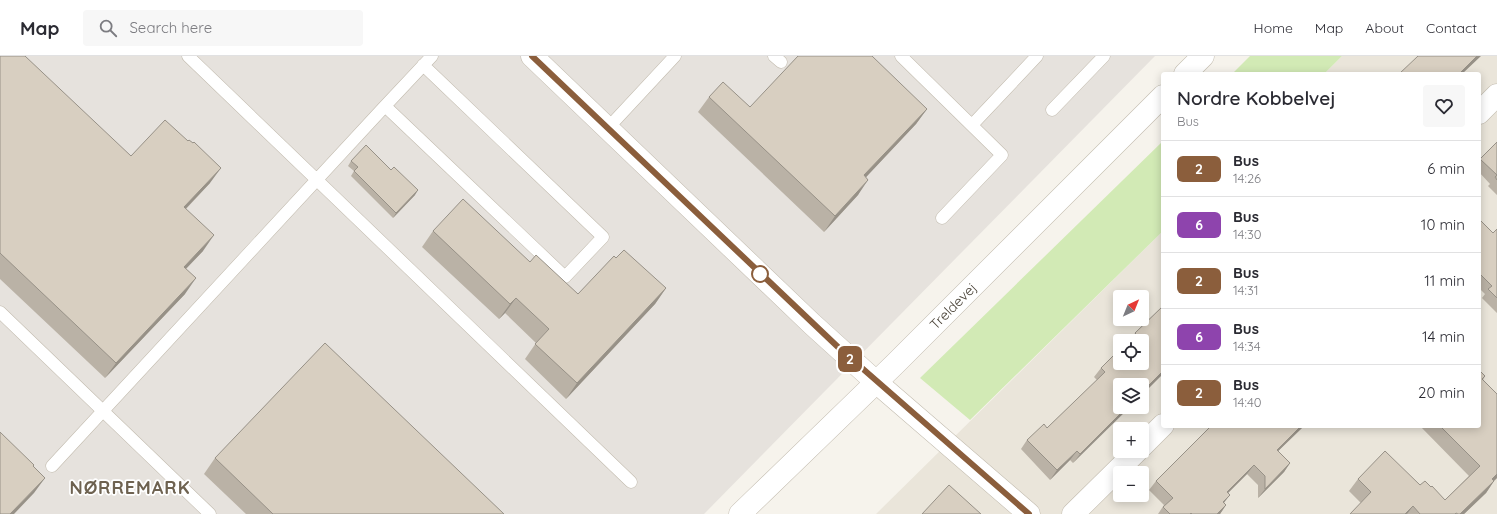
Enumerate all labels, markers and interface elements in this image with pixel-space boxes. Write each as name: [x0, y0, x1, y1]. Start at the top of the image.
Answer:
search box: [83, 10, 363, 46]
text: Map: [20, 16, 59, 40]
icon: search: [97, 17, 119, 39]
text: Search here: [129, 18, 212, 37]
text: Home: [1254, 19, 1293, 37]
text: Map: [1315, 19, 1343, 37]
text: About: [1365, 19, 1404, 37]
text: Contact: [1426, 19, 1477, 37]
button: heart: [1423, 85, 1465, 127]
text: Nordre Kobbelvej: [1177, 86, 1335, 110]
text: Bus: [1177, 113, 1199, 129]
text: Bus: [1233, 151, 1259, 170]
text: 6 min: [1427, 159, 1465, 178]
text: 2: [1195, 160, 1203, 178]
text: 14:26: [1233, 170, 1261, 186]
text: Bus: [1233, 207, 1259, 226]
text: 10 min: [1421, 215, 1465, 234]
text: 6: [1195, 216, 1203, 234]
text: 14:30: [1233, 226, 1261, 242]
text: Bus: [1233, 263, 1259, 282]
unlabelled marker: [751, 265, 769, 283]
text: 11 min: [1424, 271, 1465, 290]
text: 2: [1195, 272, 1203, 290]
street label: Treldevej: [926, 279, 980, 333]
text: 14:31: [1233, 282, 1259, 298]
north arrow: [1113, 290, 1149, 326]
map controls: [1113, 290, 1149, 502]
text: Bus: [1233, 319, 1259, 338]
text: 14 min: [1422, 327, 1465, 346]
text: 6: [1195, 328, 1203, 346]
button: locate: [1113, 334, 1149, 370]
text: 14:34: [1233, 338, 1261, 354]
line badge: 2: [837, 346, 863, 372]
text: 2: [846, 350, 854, 368]
text: Bus: [1233, 375, 1259, 394]
button: layers: [1113, 378, 1149, 414]
text: 20 min: [1418, 383, 1465, 402]
text: 2: [1195, 384, 1203, 402]
text: 14:40: [1233, 394, 1261, 410]
button: +: [1113, 422, 1149, 458]
button: −: [1113, 466, 1149, 502]
district label: NØRREMARK: [70, 476, 190, 499]

